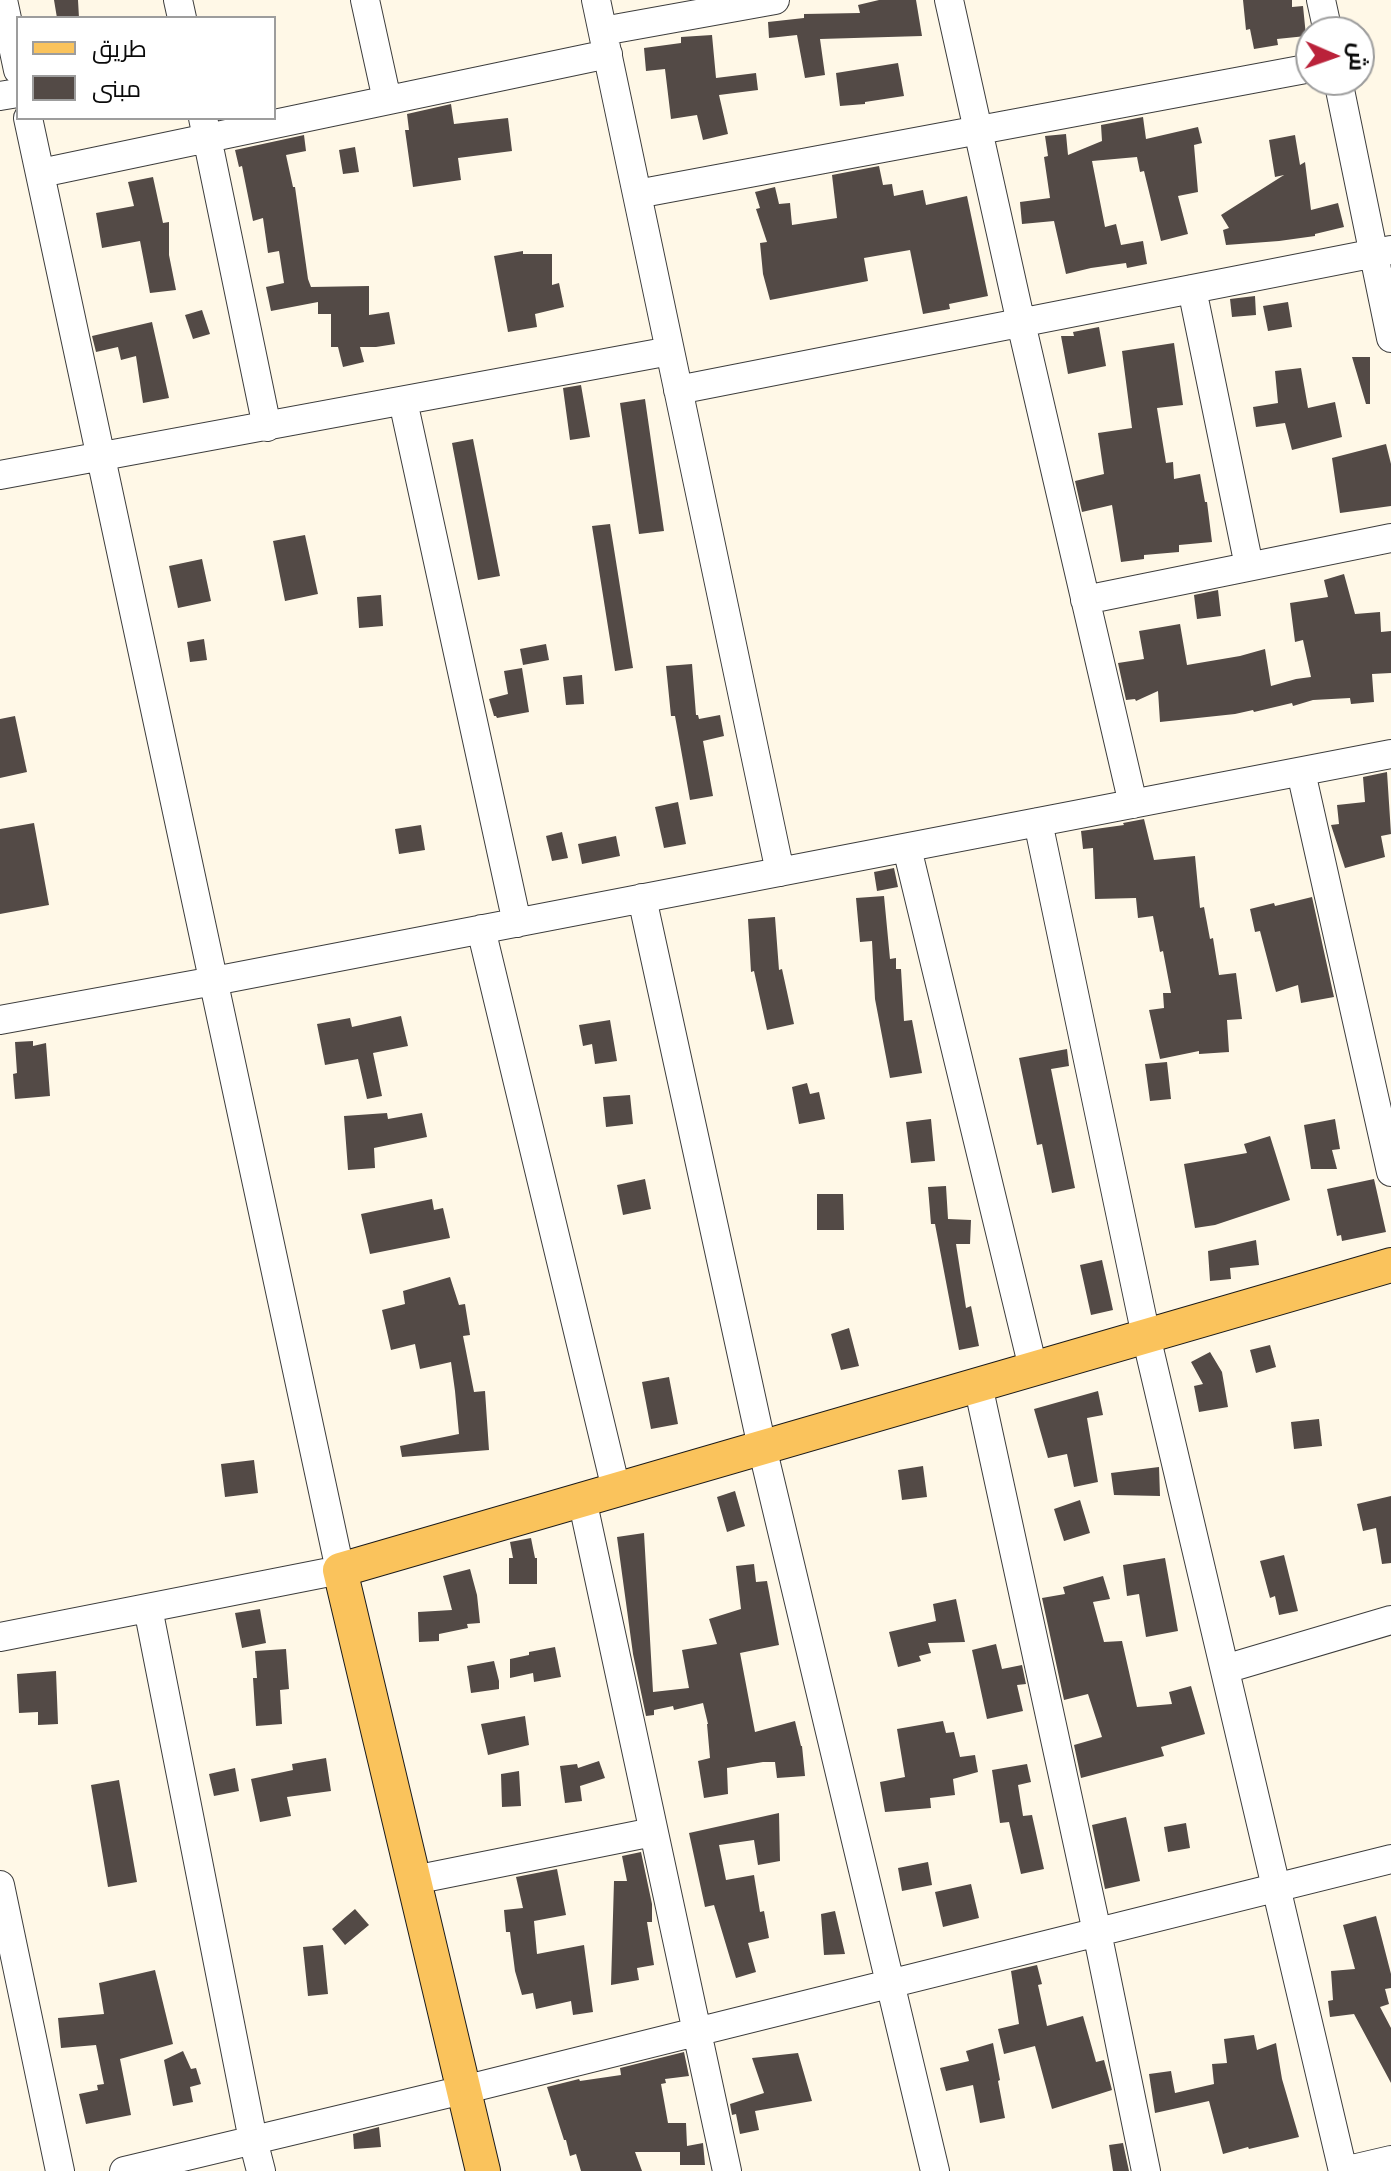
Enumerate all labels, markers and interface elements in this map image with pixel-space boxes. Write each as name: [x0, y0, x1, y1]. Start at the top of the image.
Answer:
legend: [16, 16, 276, 120]
north arrow: [1295, 16, 1375, 96]
text: طريق: [92, 34, 147, 63]
text: ش: [1344, 42, 1371, 71]
text: مبنى: [92, 74, 141, 103]

